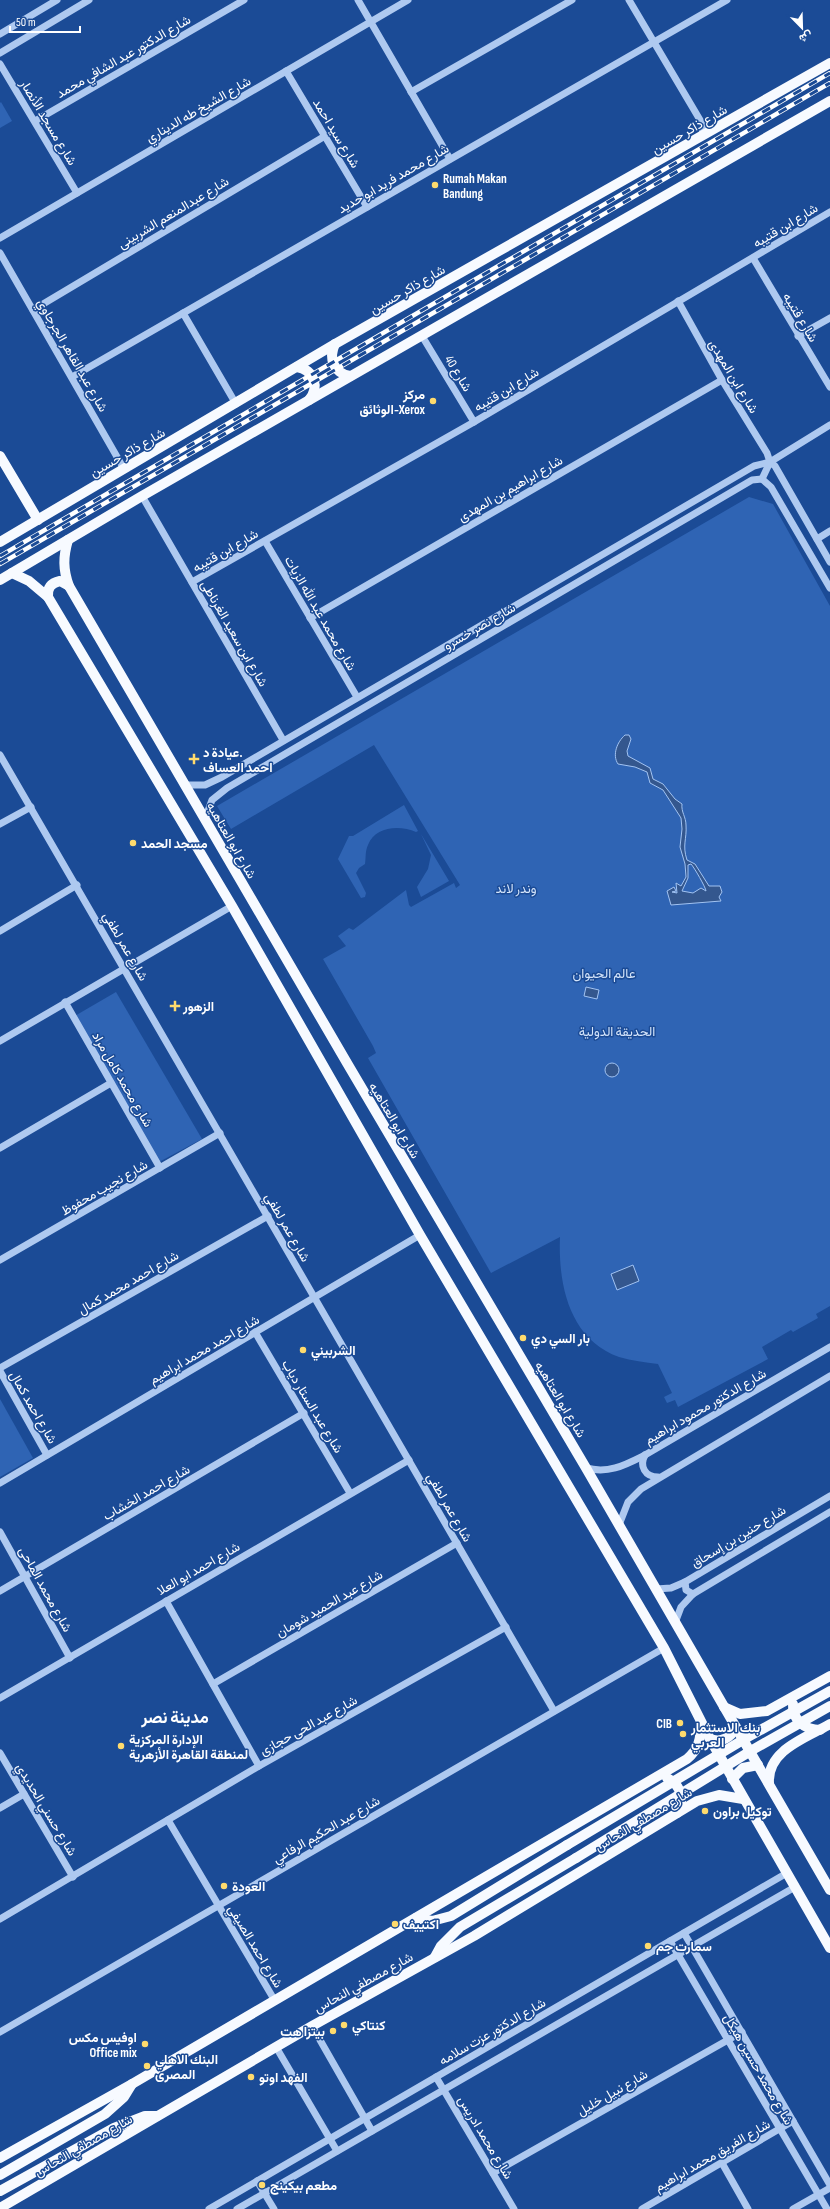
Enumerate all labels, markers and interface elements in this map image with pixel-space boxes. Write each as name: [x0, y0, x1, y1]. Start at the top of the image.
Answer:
scale bar: [10, 8, 80, 34]
north arrow: [782, 8, 822, 48]
street label: شارع الدكتور عبد الشافي محمد: [53, 12, 195, 104]
text: 50 m: [16, 15, 36, 30]
text: ش: [797, 28, 814, 45]
street label: شارع الشيخ طه الديناري: [143, 73, 255, 148]
street label: شارع مسجد الأنصار: [15, 76, 80, 169]
street label: شارع سيد احمد: [308, 96, 363, 172]
street label: شارع ذاكر حسين: [649, 102, 731, 159]
street label: شارع محمد فريد ابو حديد: [335, 141, 452, 218]
place label: Rumah Makan Bandung: [443, 171, 507, 202]
street label: شارع عبدالمنعم الشربينى: [115, 173, 232, 253]
marker: Rumah Makan Bandung: [430, 180, 440, 190]
street label: شارع ابن قتيبه: [750, 200, 821, 252]
street label: شارع ذاكر حسين: [367, 262, 449, 319]
street label: شارع قتيبه: [778, 290, 821, 346]
street label: شارع عبد القاهر الجرجاوي: [31, 296, 111, 416]
street label: شارع ابن المهدى: [704, 337, 761, 417]
street label: شارع 40: [440, 352, 475, 395]
street label: شارع ابن قتيبه: [471, 364, 542, 416]
place label: مركز الوثائق-Xerox: [360, 387, 426, 418]
marker: مركز الوثائق-Xerox: [428, 396, 438, 406]
street label: شارع ذاكر حسين: [87, 425, 169, 482]
street label: شارع ابراهيم بن المهدى: [455, 452, 566, 526]
street label: شارع ابن قتيبه: [190, 526, 262, 577]
street label: شارع محمد عبد الله الزيات: [280, 553, 359, 674]
street label: شارع ابن سعيد الغرناطى: [196, 577, 271, 690]
street label: شارع نصر خسرو: [441, 600, 519, 655]
place label: عيادة د. احمد العساف: [203, 745, 273, 776]
marker: عيادة د. احمد العساف: [188, 753, 200, 765]
street label: شارع ابو العتاهيه: [202, 799, 260, 882]
place label: مسجد الحمد: [141, 836, 208, 852]
marker: مسجد الحمد: [128, 838, 138, 848]
park label: وندر لاند: [496, 881, 537, 897]
street label: شارع عمر لطفي: [97, 909, 151, 985]
park label: عالم الحيوان: [573, 966, 636, 982]
place label: الزهور: [182, 999, 214, 1015]
marker: الزهور: [170, 1001, 180, 1011]
park label: الحديقة الدولية: [579, 1024, 655, 1040]
street label: شارع محمد كامل مراد: [87, 1029, 156, 1131]
street label: شارع ابو العتاهيه: [364, 1080, 423, 1162]
street label: شارع نجيب محفوظ: [58, 1157, 151, 1220]
street label: شارع عمر لطفي: [259, 1190, 313, 1266]
street label: شارع احمد محمد كمال: [75, 1248, 182, 1319]
street label: شارع احمد محمد ابراهيم: [147, 1312, 263, 1389]
place label: بار السي دي: [531, 1331, 590, 1349]
marker: بار السي دي: [518, 1333, 528, 1343]
place label: الشربيني: [311, 1343, 356, 1361]
marker: الشربيني: [298, 1345, 308, 1355]
street label: شارع عبد الستار دياب: [277, 1357, 346, 1457]
street label: شارع ابو العتاهيه: [530, 1359, 589, 1441]
street label: شارع الدكتور محمود ابراهيم: [642, 1365, 770, 1449]
street label: شارع احمد كمال: [5, 1368, 60, 1447]
street label: شارع احمد الخشاب: [100, 1462, 193, 1525]
street label: شارع عمر لطفي: [421, 1470, 475, 1546]
street label: شارع حنين بن إسحاق: [688, 1502, 789, 1572]
street label: شارع احمد ابو العلا: [154, 1539, 243, 1600]
street label: شارع محمد الماحى: [14, 1544, 75, 1635]
street label: شارع عبد الحميد شومان: [273, 1567, 386, 1642]
street label: شارع عبد الحى حجازى: [257, 1692, 361, 1760]
district label: مدينة نصر: [140, 1708, 209, 1728]
place label: CIB: [656, 1716, 672, 1732]
marker: CIB: [675, 1718, 685, 1728]
place label: بنك الاستثمار العربي: [690, 1720, 760, 1753]
marker: بنك الاستثمار العربي: [678, 1729, 688, 1739]
place label: الإدارة المركزية لمنطقة القاهرة الأزهرية: [129, 1732, 248, 1763]
marker: الإدارة المركزية لمنطقة القاهرة الأزهرية: [116, 1741, 126, 1751]
street label: شارع حسني الحديدي: [10, 1760, 80, 1860]
street label: شارع مصطفي النحاس: [592, 1784, 696, 1857]
street label: شارع عبد الحكيم الرفاعي: [270, 1793, 384, 1869]
place label: توكيل براون: [713, 1804, 772, 1820]
marker: توكيل براون: [700, 1806, 710, 1816]
place label: العودة: [232, 1879, 265, 1895]
marker: العودة: [219, 1881, 229, 1891]
street label: شارع احمد الصيفي: [222, 1902, 286, 1992]
place label: اكتييف: [403, 1917, 439, 1933]
marker: اكتييف: [390, 1919, 400, 1929]
place label: سمارت جم: [656, 1939, 712, 1955]
marker: سمارت جم: [643, 1941, 653, 1951]
street label: شارع مصطفي النحاس: [311, 1949, 417, 2018]
street label: شارع الدكتور عزت سلامه: [436, 1995, 549, 2070]
street label: شارع محمد حسين هيكل: [719, 2011, 797, 2128]
place label: كنتاكي: [352, 2018, 385, 2036]
marker: كنتاكي: [339, 2020, 349, 2030]
place label: بيتزا هت: [280, 2024, 325, 2040]
marker: بيتزا هت: [328, 2026, 338, 2036]
place label: اوفيس مكس Office mix: [69, 2030, 138, 2061]
marker: اوفيس مكس Office mix: [140, 2039, 150, 2049]
place label: البنك الاهلي المصرى: [155, 2052, 218, 2083]
marker: البنك الاهلي المصرى: [142, 2061, 152, 2071]
street label: شارع نبيل خليل: [574, 2066, 651, 2120]
place label: الفهد اوتو: [259, 2070, 308, 2086]
marker: الفهد اوتو: [246, 2072, 256, 2082]
street label: شارع محمد ادريس: [453, 2093, 516, 2183]
street label: شارع مصطفي النحاس: [32, 2111, 136, 2182]
street label: شارع الفريق محمد ابراهيم: [652, 2116, 774, 2196]
place label: مطعم بيكينج: [270, 2178, 337, 2195]
marker: مطعم بيكينج: [257, 2180, 267, 2190]

